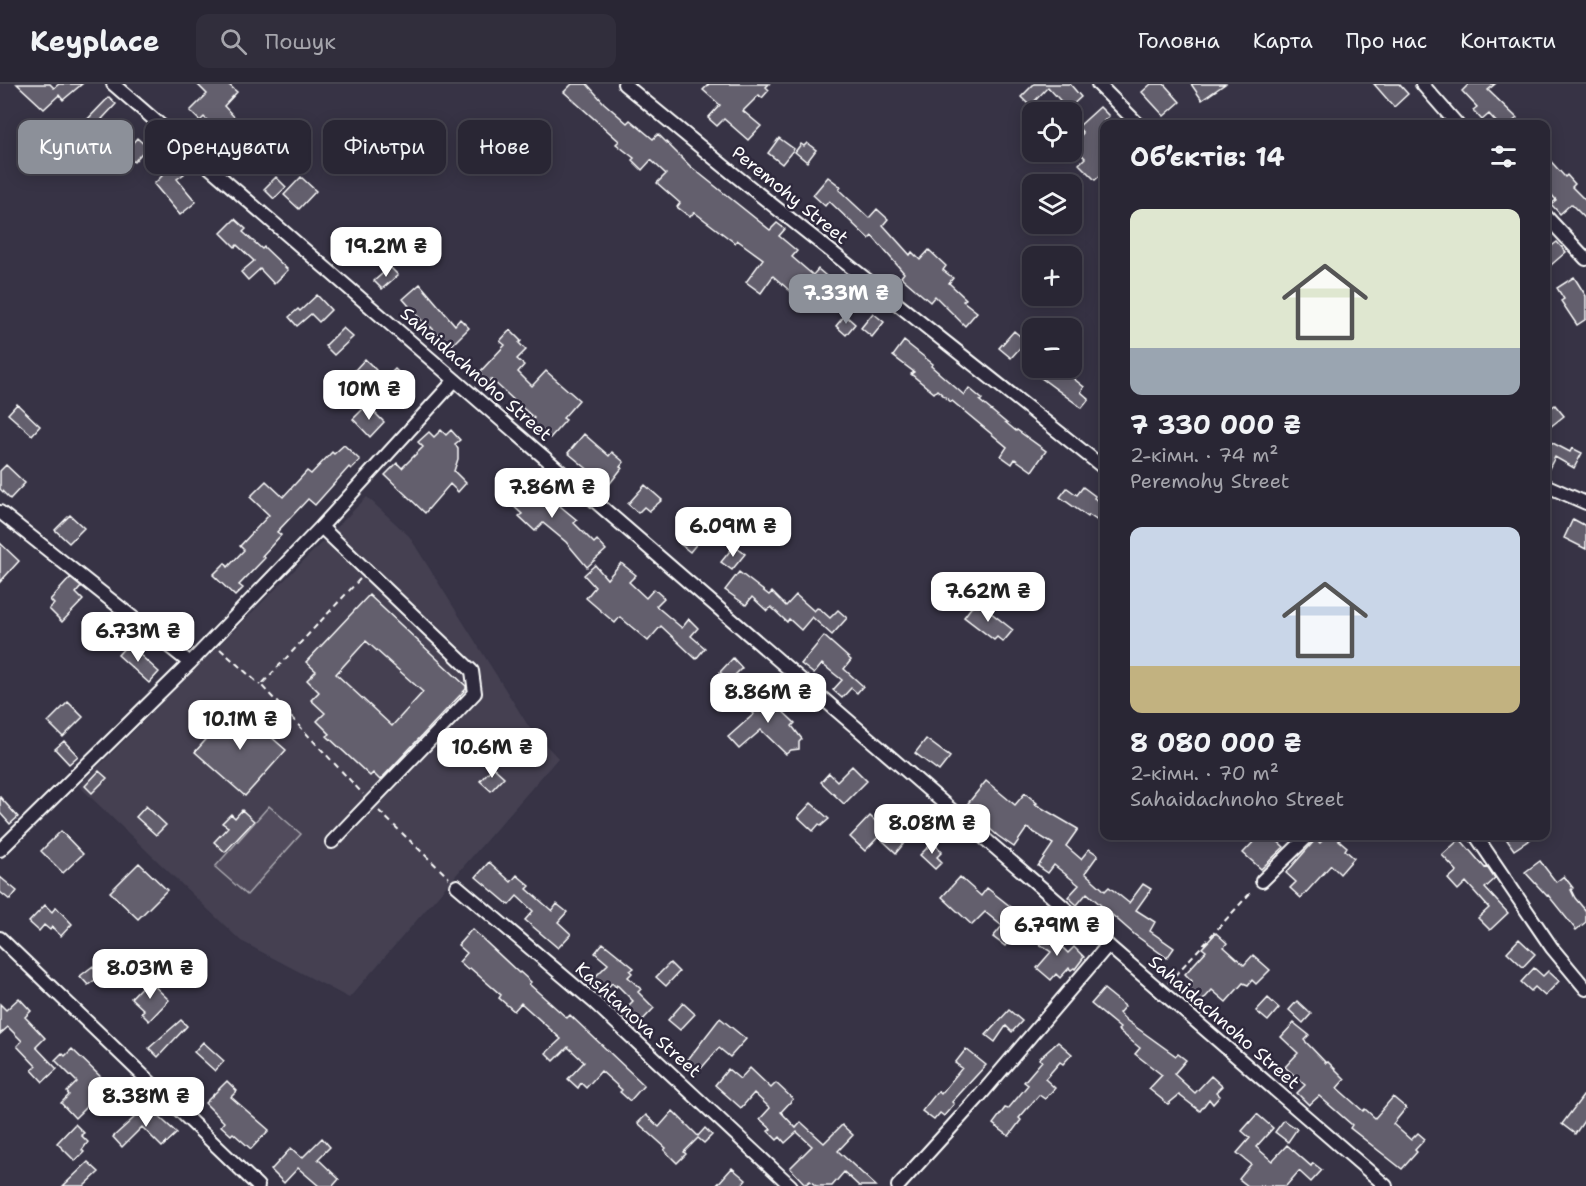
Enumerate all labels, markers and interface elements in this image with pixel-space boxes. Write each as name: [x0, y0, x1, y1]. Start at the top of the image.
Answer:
search box: [196, 14, 616, 68]
text: Keyplace: [30, 22, 160, 60]
icon: search: [217, 25, 250, 58]
text: Пошук: [265, 27, 336, 56]
text: Головна: [1138, 27, 1220, 55]
text: Карта: [1253, 27, 1313, 55]
text: Про нас: [1346, 27, 1427, 55]
text: Контакти: [1460, 27, 1556, 55]
map controls: [1022, 102, 1082, 378]
button: locate: [1022, 102, 1082, 162]
chip: Купити: [18, 120, 133, 174]
chip: Орендувати: [145, 120, 311, 174]
chip: Фільтри: [323, 120, 446, 174]
chip: Нове: [458, 120, 551, 174]
text: Об’єктів: 14: [1130, 139, 1285, 174]
icon: filters: [1487, 140, 1520, 173]
street label: Peremohy Street: [727, 141, 853, 250]
button: layers: [1022, 174, 1082, 234]
pin: 19.2M ₴: [331, 227, 441, 278]
text: 19.2M ₴: [344, 233, 428, 259]
button: +: [1022, 246, 1082, 306]
icon: home: [1271, 248, 1379, 356]
pin: 7.33M ₴: [791, 274, 901, 325]
text: 7.33M ₴: [803, 280, 889, 306]
street label: Sahaidachnoho Street: [395, 302, 557, 446]
button: −: [1022, 318, 1082, 378]
pin: 10M ₴: [327, 370, 411, 421]
text: 10M ₴: [337, 376, 401, 402]
text: 7 330 000 ₴: [1130, 407, 1301, 442]
text: 2-кімн. · 74 m²: [1130, 442, 1279, 468]
pin: 7.86M ₴: [497, 468, 607, 519]
text: Peremohy Street: [1130, 468, 1289, 494]
text: 7.86M ₴: [509, 474, 595, 500]
pin: 6.09M ₴: [678, 507, 788, 558]
text: 6.09M ₴: [689, 513, 777, 539]
icon: home: [1271, 566, 1379, 674]
pin: 7.62M ₴: [933, 572, 1043, 623]
text: 7.62M ₴: [945, 578, 1031, 604]
pin: 6.73M ₴: [83, 612, 193, 663]
text: 6.73M ₴: [95, 618, 181, 644]
pin: 8.86M ₴: [713, 673, 823, 724]
text: 8.86M ₴: [724, 679, 812, 705]
pin: 10.1M ₴: [185, 700, 295, 751]
text: 10.1M ₴: [202, 706, 278, 732]
text: 8 080 000 ₴: [1130, 725, 1302, 760]
pin: 10.6M ₴: [437, 728, 547, 779]
text: 10.6M ₴: [451, 734, 533, 760]
text: 2-кімн. · 70 m²: [1130, 760, 1279, 786]
text: Sahaidachnoho Street: [1130, 786, 1344, 812]
pin: 8.08M ₴: [877, 804, 987, 855]
text: 8.08M ₴: [888, 810, 976, 836]
pin: 6.79M ₴: [1002, 906, 1112, 957]
text: 6.79M ₴: [1014, 912, 1100, 938]
pin: 8.03M ₴: [95, 949, 205, 1000]
street label: Sahaidachnoho Street: [1143, 950, 1305, 1094]
text: 8.03M ₴: [106, 955, 194, 981]
street label: Kashtanova Street: [570, 957, 706, 1083]
pin: 8.38M ₴: [91, 1077, 201, 1128]
text: 8.38M ₴: [102, 1083, 190, 1109]

